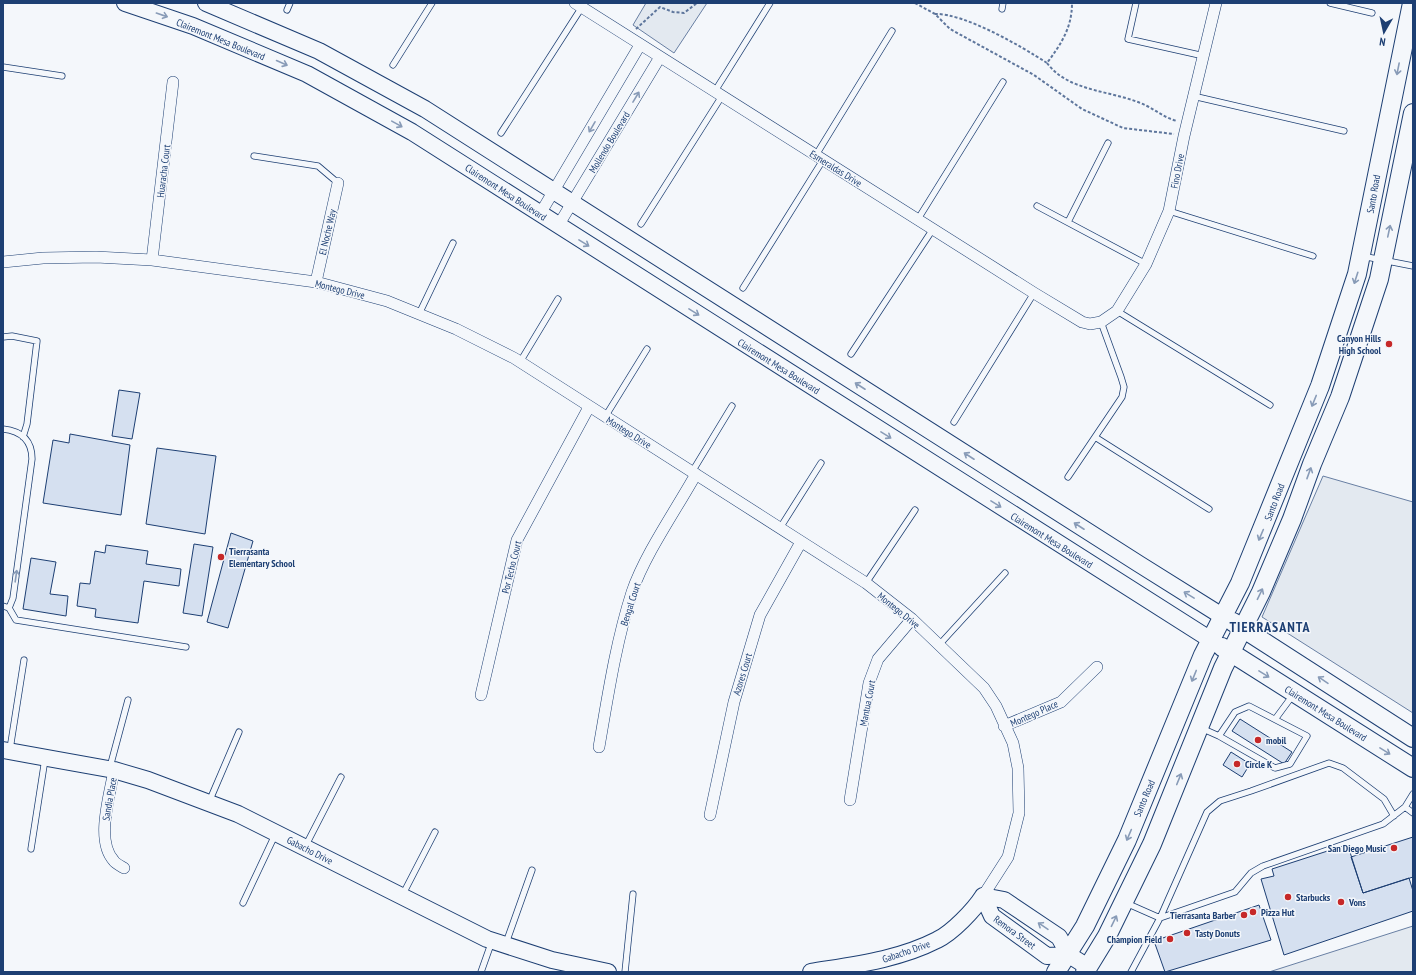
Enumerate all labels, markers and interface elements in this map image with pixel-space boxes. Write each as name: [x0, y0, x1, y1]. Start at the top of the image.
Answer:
one-way arrow: [155, 12, 167, 20]
north arrow: [1364, 12, 1404, 52]
street label: Clairemont Mesa Boulevard: [174, 16, 267, 63]
text: N: [1378, 34, 1386, 49]
one-way arrow: [276, 60, 288, 68]
one-way arrow: [1394, 62, 1402, 75]
one-way arrow: [633, 91, 641, 103]
street label: Mollendo Boulevard: [586, 109, 633, 175]
one-way arrow: [391, 120, 403, 128]
one-way arrow: [588, 121, 596, 133]
street label: Huaracha Court: [154, 144, 173, 198]
street label: Esmeraldas Drive: [807, 147, 864, 190]
street label: Fino Drive: [1168, 153, 1187, 190]
street label: Clairemont Mesa Boulevard: [462, 161, 549, 224]
street label: Santo Road: [1364, 174, 1383, 214]
street label: El Noche Way: [316, 208, 339, 256]
one-way arrow: [1386, 224, 1394, 237]
one-way arrow: [578, 239, 590, 247]
one-way arrow: [1351, 272, 1359, 284]
street label: Montego Drive: [314, 277, 366, 302]
one-way arrow: [688, 309, 700, 317]
place label: Canyon Hills High School: [1337, 332, 1382, 357]
street label: Clairemont Mesa Boulevard: [735, 336, 822, 397]
marker: Canyon Hills High School: [1384, 339, 1394, 349]
one-way arrow: [854, 381, 866, 389]
one-way arrow: [1310, 395, 1317, 407]
street label: Montego Drive: [604, 413, 654, 451]
one-way arrow: [881, 430, 892, 439]
one-way arrow: [964, 452, 975, 460]
one-way arrow: [1306, 467, 1313, 480]
street label: Santo Road: [1261, 482, 1287, 523]
one-way arrow: [990, 501, 1002, 509]
street label: Clairemont Mesa Boulevard: [1008, 510, 1095, 571]
one-way arrow: [1074, 522, 1085, 530]
one-way arrow: [1256, 529, 1264, 541]
street label: Por Techo Court: [499, 539, 524, 595]
place label: Tierrasanta Elementary School: [229, 545, 295, 570]
marker: Tierrasanta Elementary School: [216, 552, 226, 562]
one-way arrow: [12, 570, 20, 583]
street label: Bengal Court: [617, 581, 644, 627]
one-way arrow: [1257, 588, 1264, 600]
street label: Montego Drive: [875, 589, 922, 631]
one-way arrow: [1184, 591, 1195, 599]
district label: TIERRASANTA: [1229, 618, 1311, 636]
street label: Azores Court: [730, 651, 755, 697]
one-way arrow: [1190, 669, 1198, 681]
one-way arrow: [1258, 670, 1269, 678]
one-way arrow: [1317, 675, 1329, 683]
street label: Mantua Court: [857, 679, 878, 727]
street label: Clairemont Mesa Boulevard: [1282, 683, 1369, 744]
street label: Montego Place: [1008, 697, 1060, 730]
place label: mobil: [1266, 734, 1287, 747]
marker: mobil: [1253, 735, 1263, 745]
one-way arrow: [1379, 747, 1390, 755]
place label: Circle K: [1245, 758, 1273, 771]
marker: Circle K: [1232, 759, 1242, 769]
one-way arrow: [1175, 773, 1183, 785]
street label: Sandia Place: [99, 776, 120, 822]
street label: Santo Road: [1131, 778, 1158, 819]
one-way arrow: [1124, 828, 1132, 840]
street label: Gabacho Drive: [285, 833, 335, 868]
place label: San Diego Music: [1328, 842, 1386, 855]
marker: San Diego Music: [1389, 843, 1399, 853]
place label: Starbucks: [1296, 891, 1331, 904]
marker: Starbucks: [1283, 892, 1293, 902]
place label: Vons: [1348, 896, 1366, 909]
marker: Vons: [1336, 897, 1346, 907]
place label: Pizza Hut: [1261, 906, 1295, 919]
marker: Pizza Hut: [1248, 907, 1258, 917]
place label: Tierrasanta Barber: [1170, 909, 1236, 922]
marker: Tierrasanta Barber: [1239, 910, 1249, 920]
street label: Remora Street: [991, 913, 1039, 952]
one-way arrow: [1111, 916, 1119, 928]
one-way arrow: [1038, 922, 1049, 930]
place label: Tasty Donuts: [1195, 927, 1241, 940]
marker: Tasty Donuts: [1182, 928, 1192, 938]
place label: Champion Field: [1107, 933, 1163, 946]
marker: Champion Field: [1165, 934, 1175, 944]
street label: Gabacho Drive: [880, 937, 932, 966]

